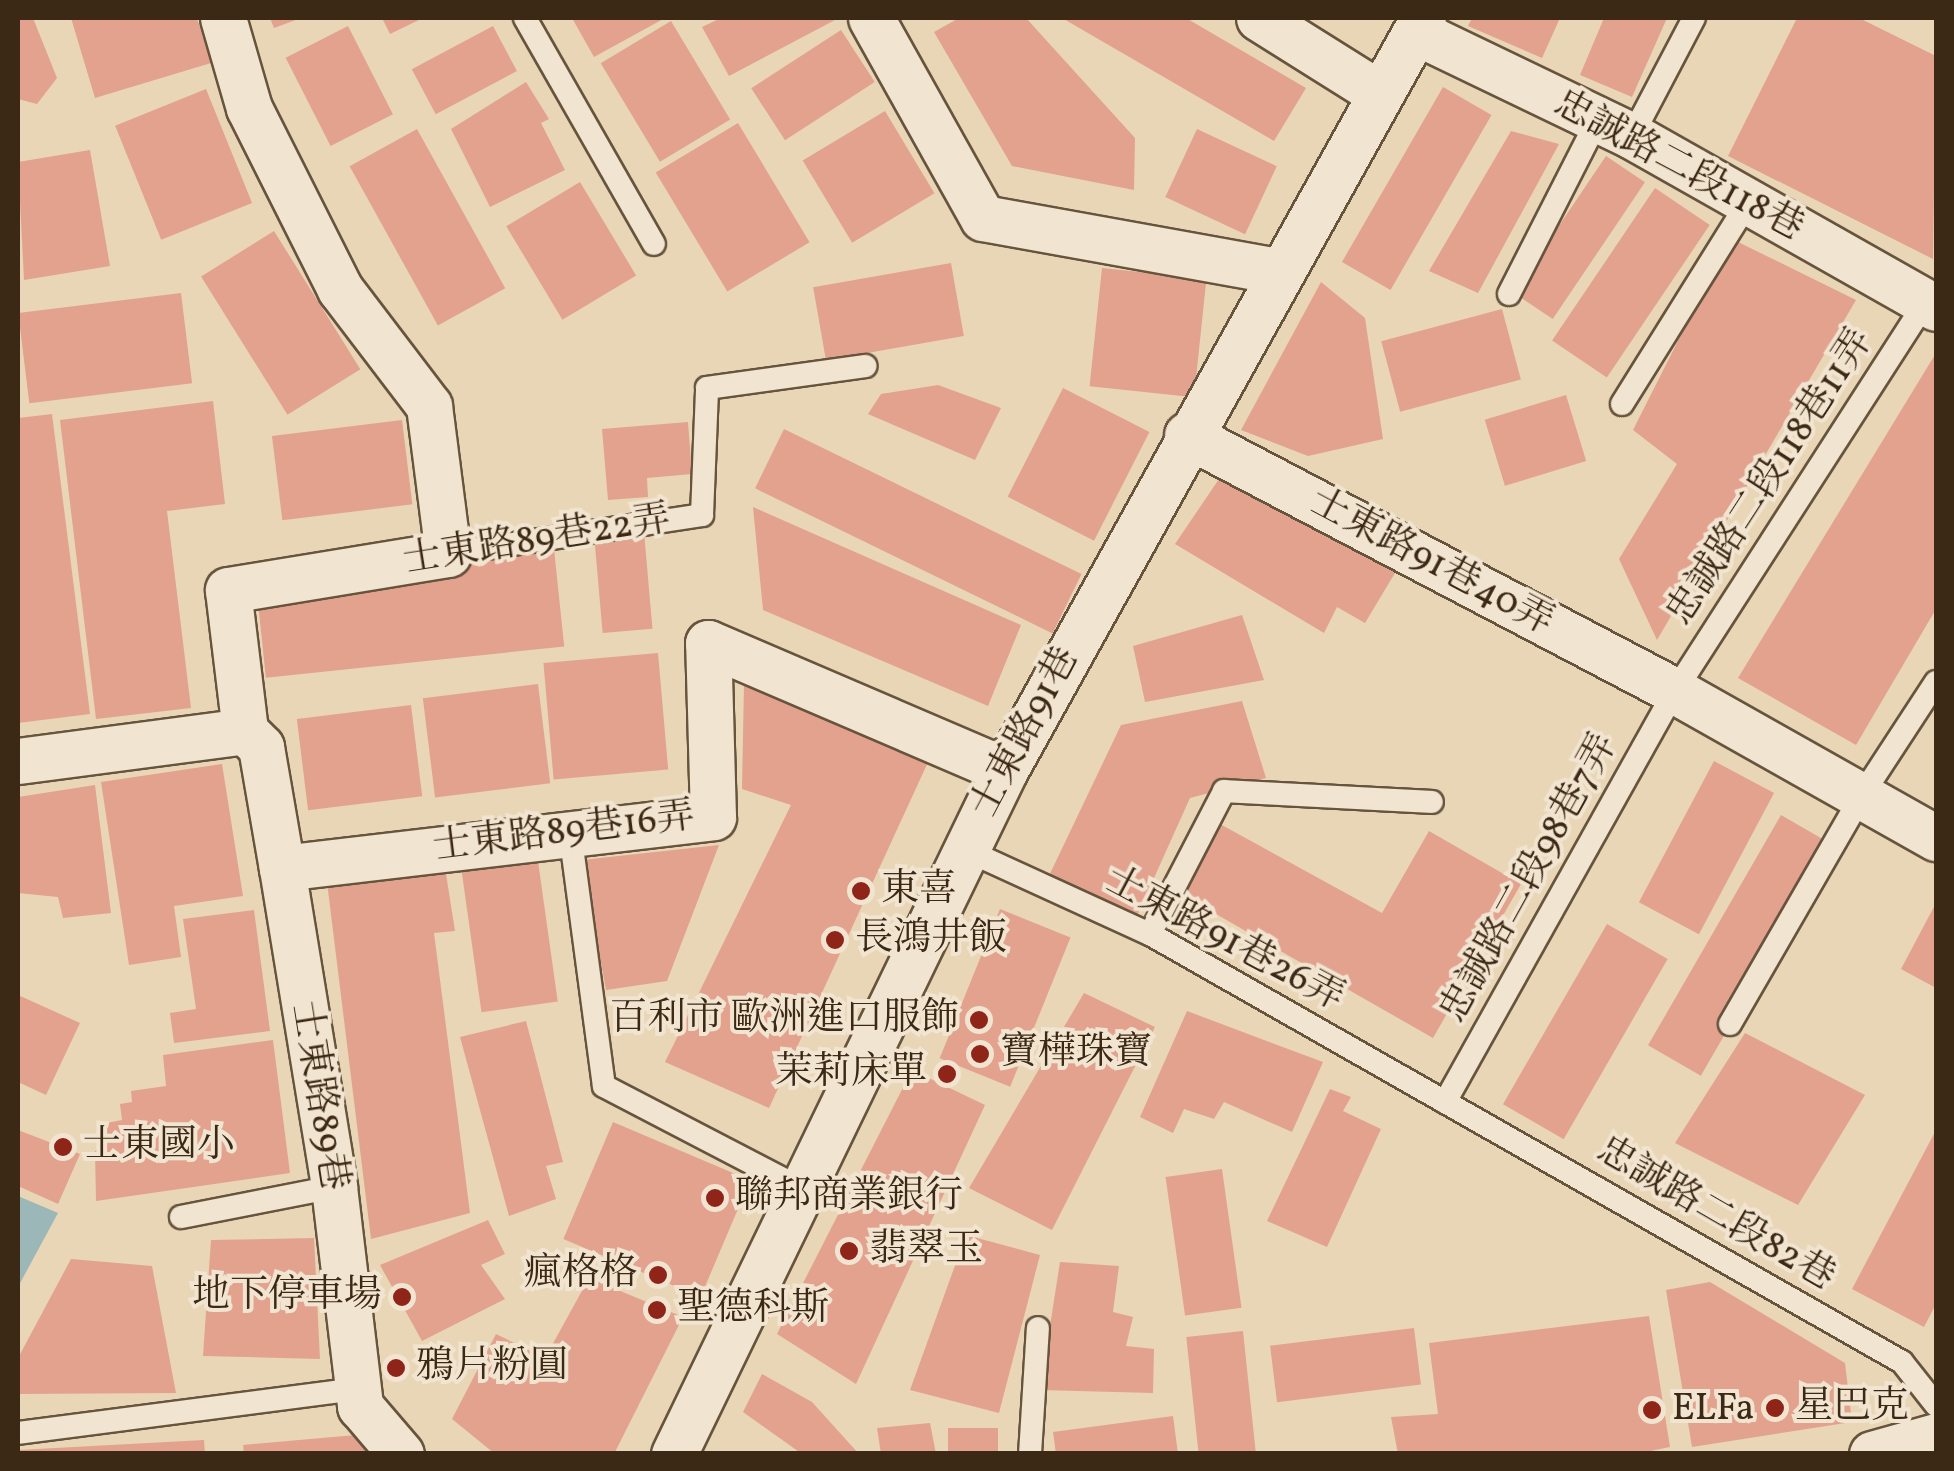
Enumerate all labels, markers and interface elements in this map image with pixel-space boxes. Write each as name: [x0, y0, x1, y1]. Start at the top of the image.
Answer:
street label: 忠誠路二段118巷: [1545, 82, 1811, 252]
street label: 忠誠路二段118巷11弄: [1658, 321, 1884, 635]
street label: 士東路91巷40弄: [1301, 480, 1561, 646]
street label: 士東路89巷22弄: [400, 497, 674, 585]
street label: 士東路91巷: [962, 640, 1090, 826]
street label: 忠誠路二段98巷7弄: [1432, 726, 1628, 1032]
street label: 士東路89巷16弄: [431, 794, 697, 872]
street label: 士東路91巷26弄: [1097, 858, 1351, 1022]
place label: 東喜: [881, 868, 957, 914]
marker: 東喜: [850, 880, 872, 902]
place label: 長鴻井飯: [855, 917, 1007, 963]
marker: 長鴻井飯: [824, 929, 846, 951]
place label: 百利市 歐洲進口服飾: [609, 997, 959, 1043]
street label: 士東路89巷: [281, 998, 355, 1194]
marker: 百利市 歐洲進口服飾: [968, 1009, 990, 1031]
place label: 寶樺珠寶: [1000, 1031, 1152, 1077]
marker: 寶樺珠寶: [969, 1043, 991, 1065]
place label: 茉莉床單: [775, 1051, 927, 1097]
marker: 茉莉床單: [936, 1063, 958, 1085]
place label: 士東國小: [83, 1124, 235, 1170]
street label: 忠誠路二段82巷: [1588, 1128, 1842, 1302]
marker: 士東國小: [52, 1136, 74, 1158]
place label: 聯邦商業銀行: [735, 1175, 963, 1221]
marker: 聯邦商業銀行: [704, 1187, 726, 1209]
place label: 翡翠玉: [869, 1228, 983, 1274]
marker: 翡翠玉: [838, 1240, 860, 1262]
place label: 瘋格格: [524, 1252, 638, 1298]
marker: 瘋格格: [647, 1264, 669, 1286]
place label: 地下停車場: [192, 1274, 382, 1320]
marker: 地下停車場: [391, 1286, 413, 1308]
place label: 聖德科斯: [677, 1287, 829, 1333]
marker: 聖德科斯: [646, 1299, 668, 1321]
place label: 鴉片粉圓: [416, 1345, 568, 1391]
marker: 鴉片粉圓: [385, 1357, 407, 1379]
place label: 星巴克: [1795, 1385, 1909, 1431]
place label: ELFa: [1672, 1387, 1754, 1433]
marker: 星巴克: [1764, 1397, 1786, 1419]
marker: ELFa: [1641, 1399, 1663, 1421]

